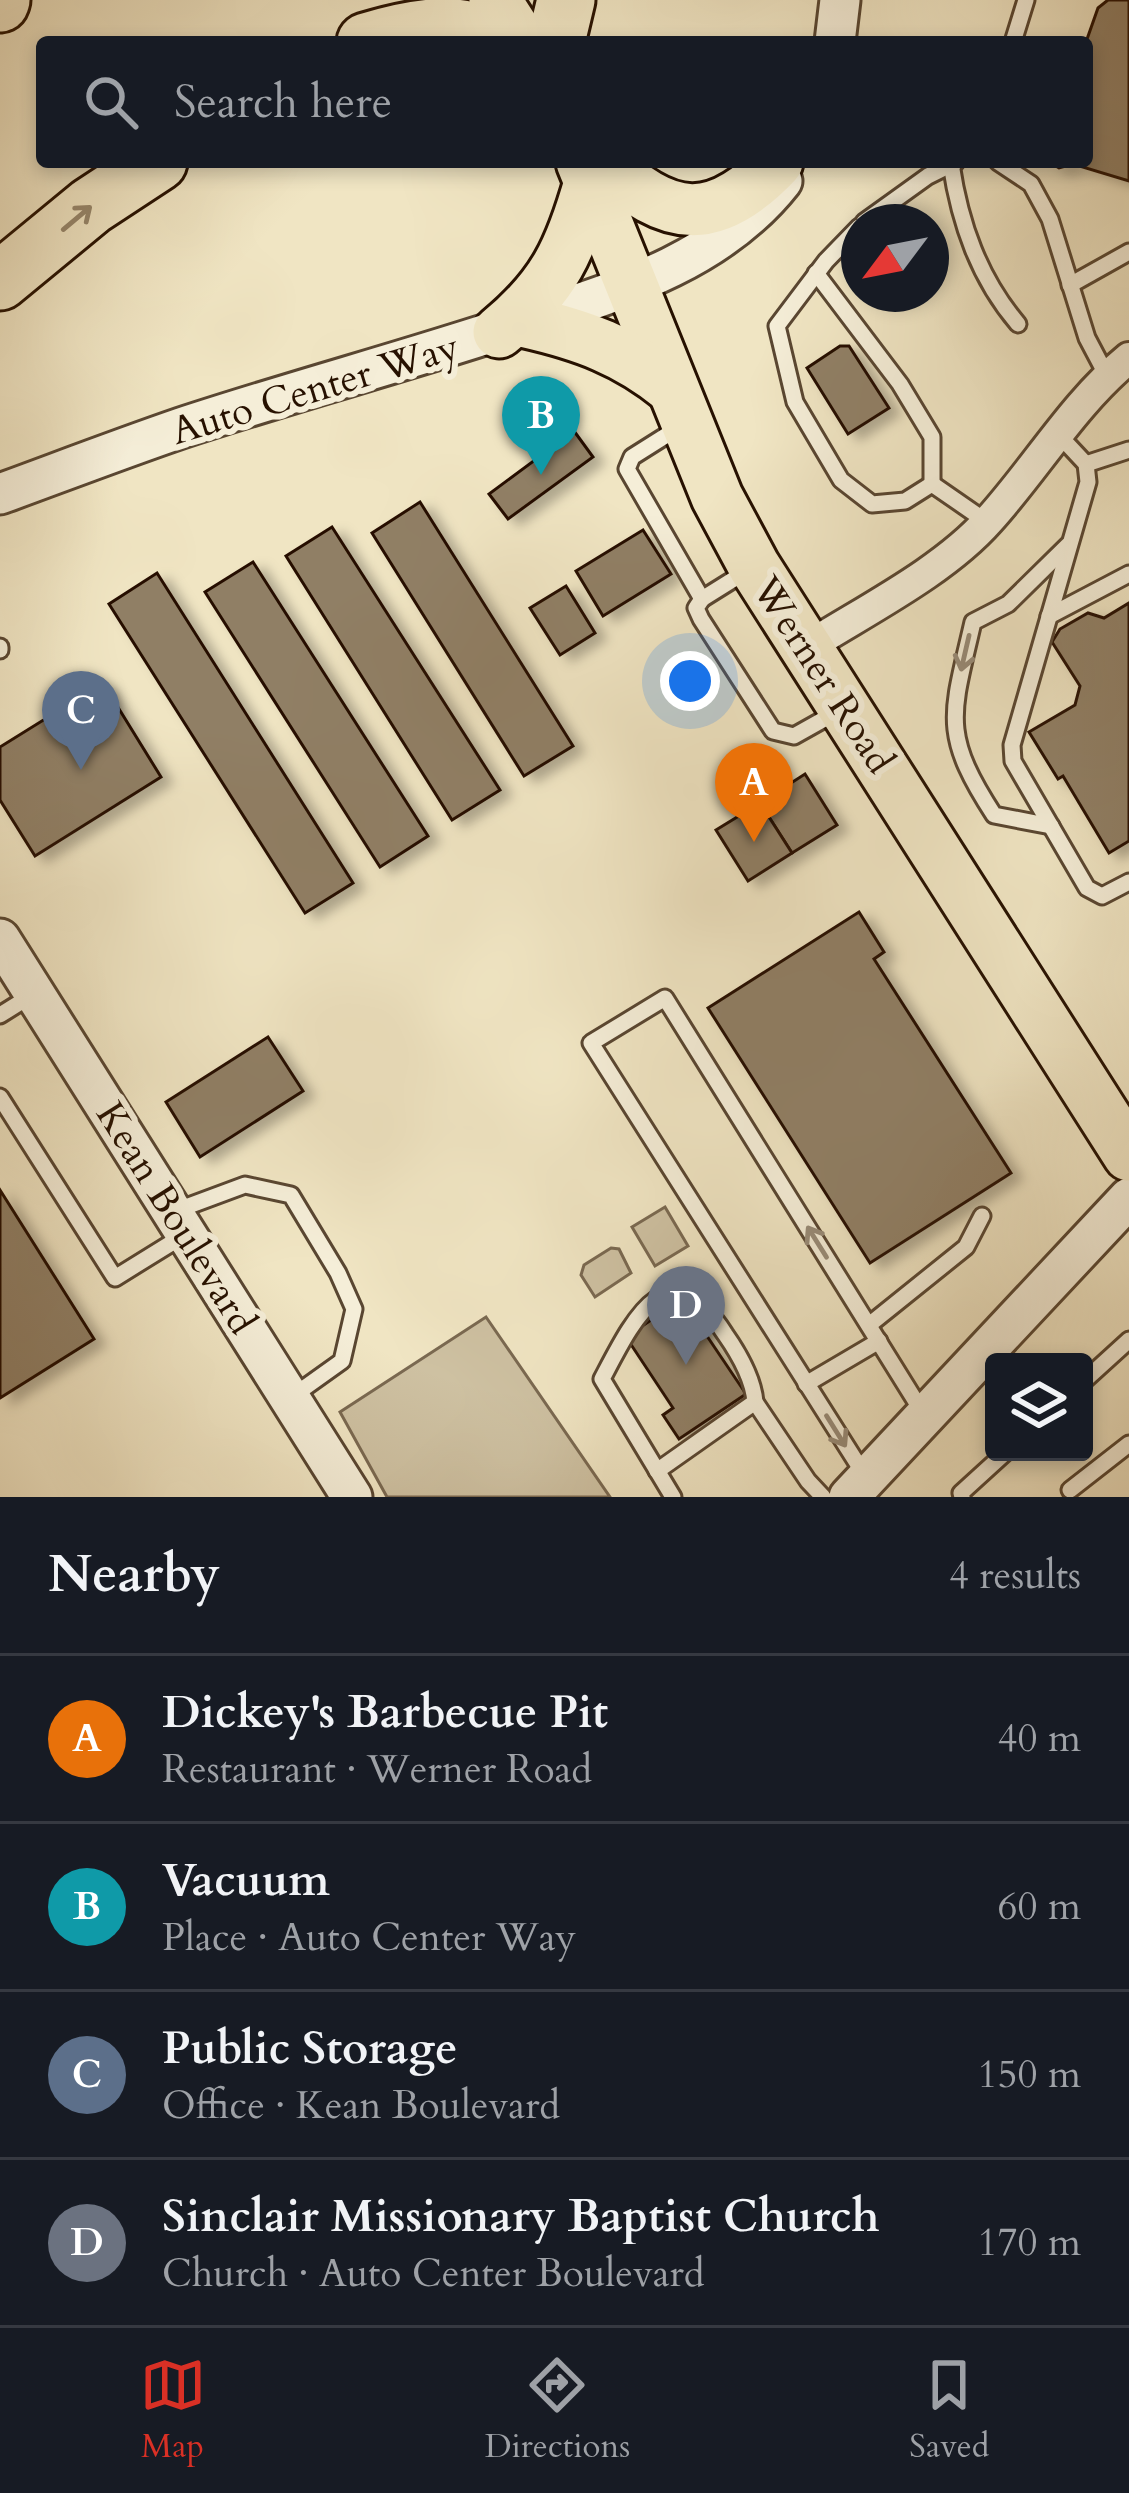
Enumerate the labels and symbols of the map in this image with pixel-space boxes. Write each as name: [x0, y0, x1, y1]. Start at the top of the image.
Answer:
north arrow: [841, 204, 949, 312]
one-way arrow: [61, 205, 92, 232]
street label: Auto Center Way: [165, 320, 466, 458]
pin: B: [502, 376, 580, 475]
street label: Werner Road: [739, 565, 907, 784]
one-way arrow: [953, 634, 976, 672]
your location: [660, 651, 720, 711]
pin: C: [42, 671, 120, 770]
pin: A: [715, 743, 793, 842]
street label: Kean Boulevard: [83, 1092, 269, 1344]
one-way arrow: [805, 1226, 829, 1260]
pin: D: [647, 1266, 725, 1365]
one-way arrow: [824, 1413, 848, 1447]

